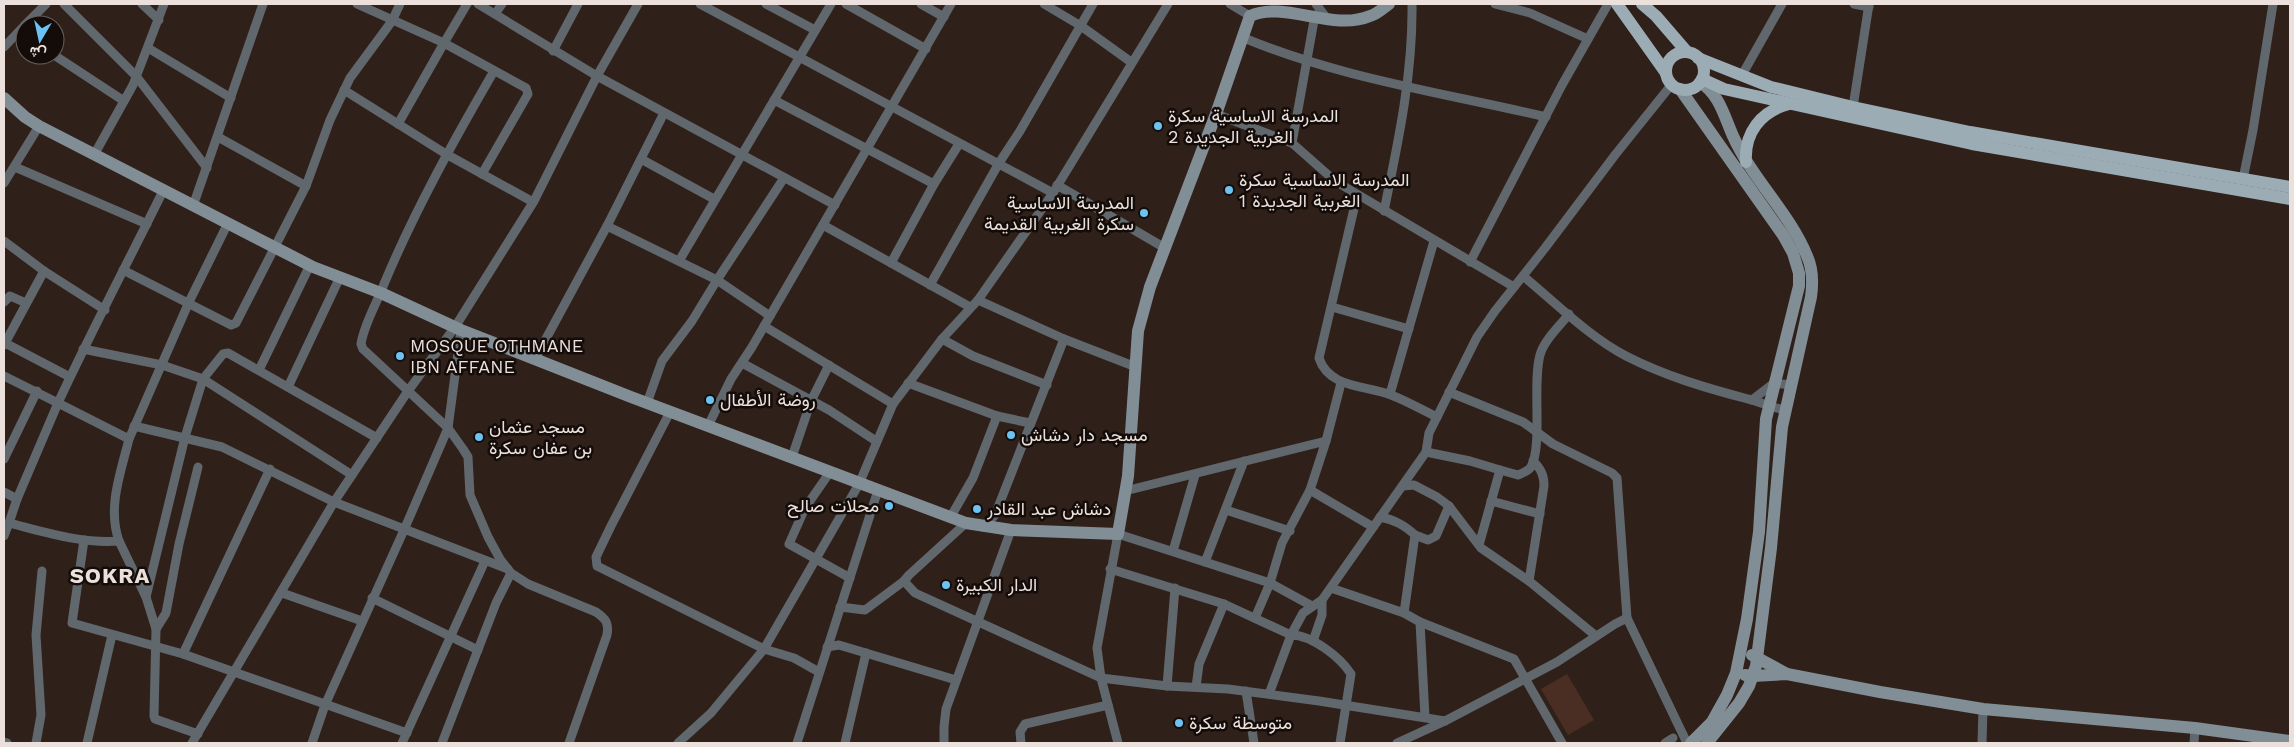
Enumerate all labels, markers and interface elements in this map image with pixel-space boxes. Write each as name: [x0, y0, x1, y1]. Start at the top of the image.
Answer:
north arrow: [15, 15, 65, 65]
text: ش: [28, 43, 48, 62]
place label: المدرسة الاساسية سكرة الغربية الجديدة 2: [1168, 105, 1339, 148]
marker: المدرسة الاساسية سكرة الغربية الجديدة 2: [1152, 120, 1164, 132]
place label: المدرسة الاساسية سكرة الغربية الجديدة 1: [1239, 169, 1410, 212]
marker: المدرسة الاساسية سكرة الغربية الجديدة 1: [1223, 184, 1235, 196]
place label: المدرسة الاساسية سكرة الغربية القديمة: [984, 192, 1134, 235]
marker: المدرسة الاساسية سكرة الغربية القديمة: [1138, 207, 1150, 219]
place label: MOSQUE OTHMANE IBN AFFANE: [410, 335, 583, 377]
marker: MOSQUE OTHMANE IBN AFFANE: [394, 350, 406, 362]
place label: روضة الأطفال: [720, 389, 816, 411]
marker: روضة الأطفال: [704, 394, 716, 406]
place label: مسجد عثمان بن عفان سكرة: [489, 416, 592, 459]
place label: مسجد دار دشاش: [1021, 424, 1148, 446]
marker: مسجد دار دشاش: [1005, 429, 1017, 441]
marker: مسجد عثمان بن عفان سكرة: [473, 431, 485, 443]
place label: محلات صالح: [787, 495, 879, 518]
place label: دشاش عبد القادر: [986, 498, 1111, 520]
marker: محلات صالح: [883, 500, 895, 512]
marker: دشاش عبد القادر: [971, 503, 983, 515]
district label: SOKRA: [70, 563, 150, 588]
place label: الدار الكبيرة: [956, 574, 1037, 596]
marker: الدار الكبيرة: [940, 579, 952, 591]
place label: متوسطة سكرة: [1189, 712, 1292, 734]
marker: متوسطة سكرة: [1173, 717, 1185, 729]

